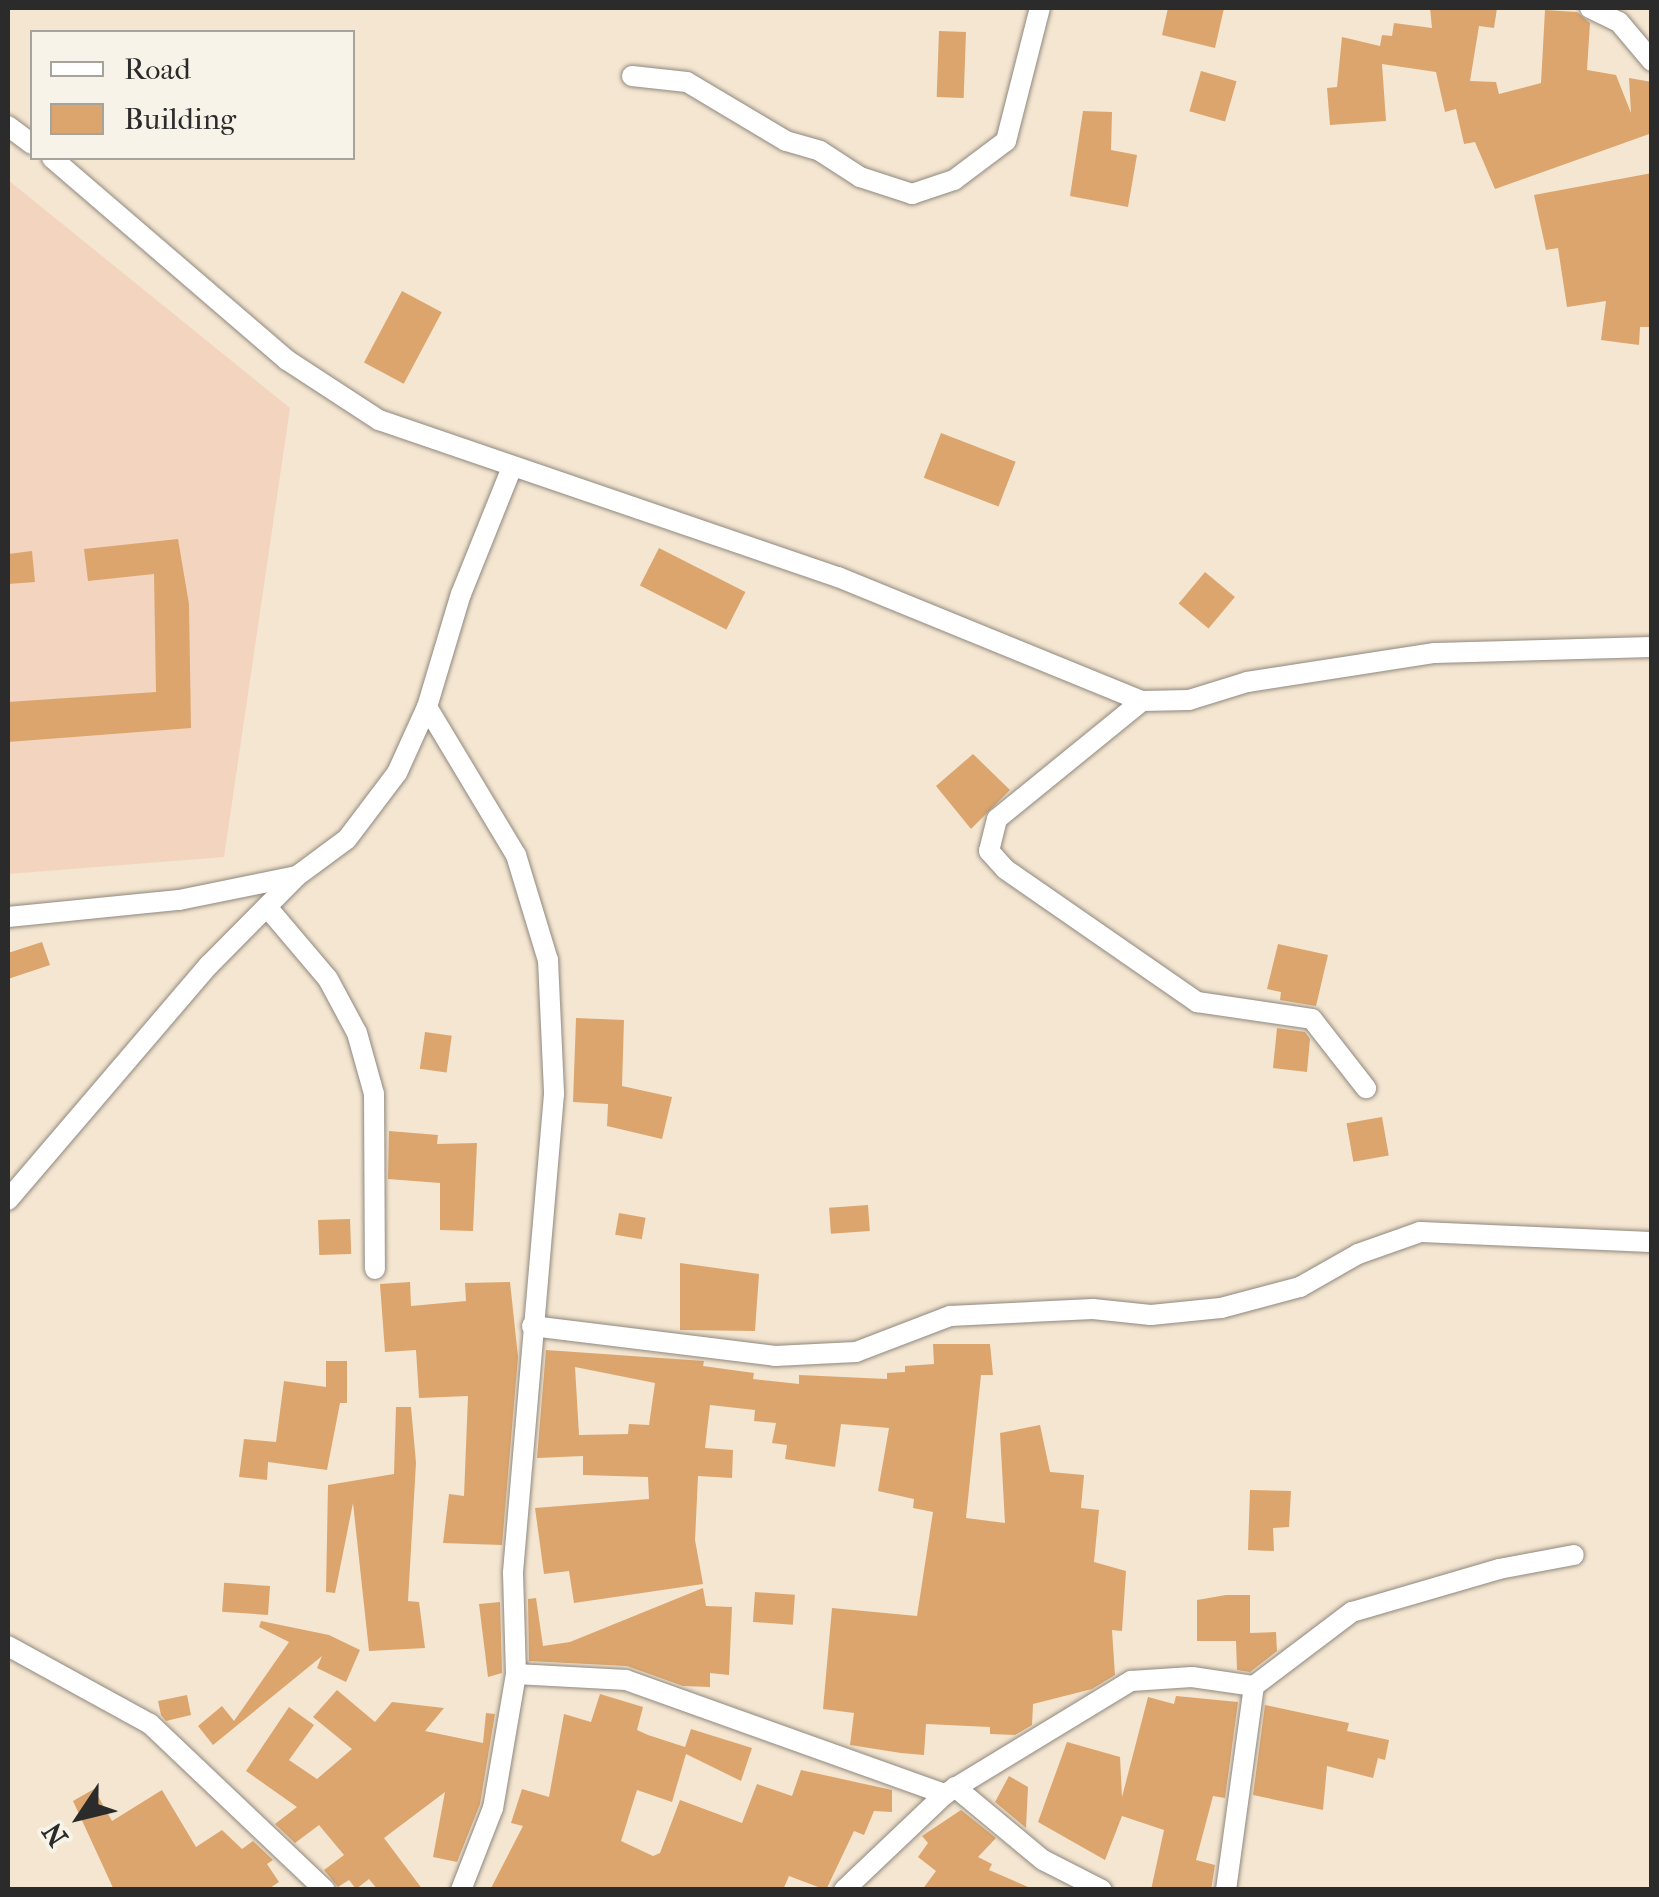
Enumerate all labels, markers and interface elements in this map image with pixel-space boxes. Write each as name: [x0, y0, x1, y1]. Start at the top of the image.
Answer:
legend: [30, 30, 355, 160]
text: Road: [124, 52, 191, 87]
text: Building: [124, 102, 236, 137]
north arrow: [30, 1767, 130, 1867]
text: N: [35, 1816, 75, 1853]

